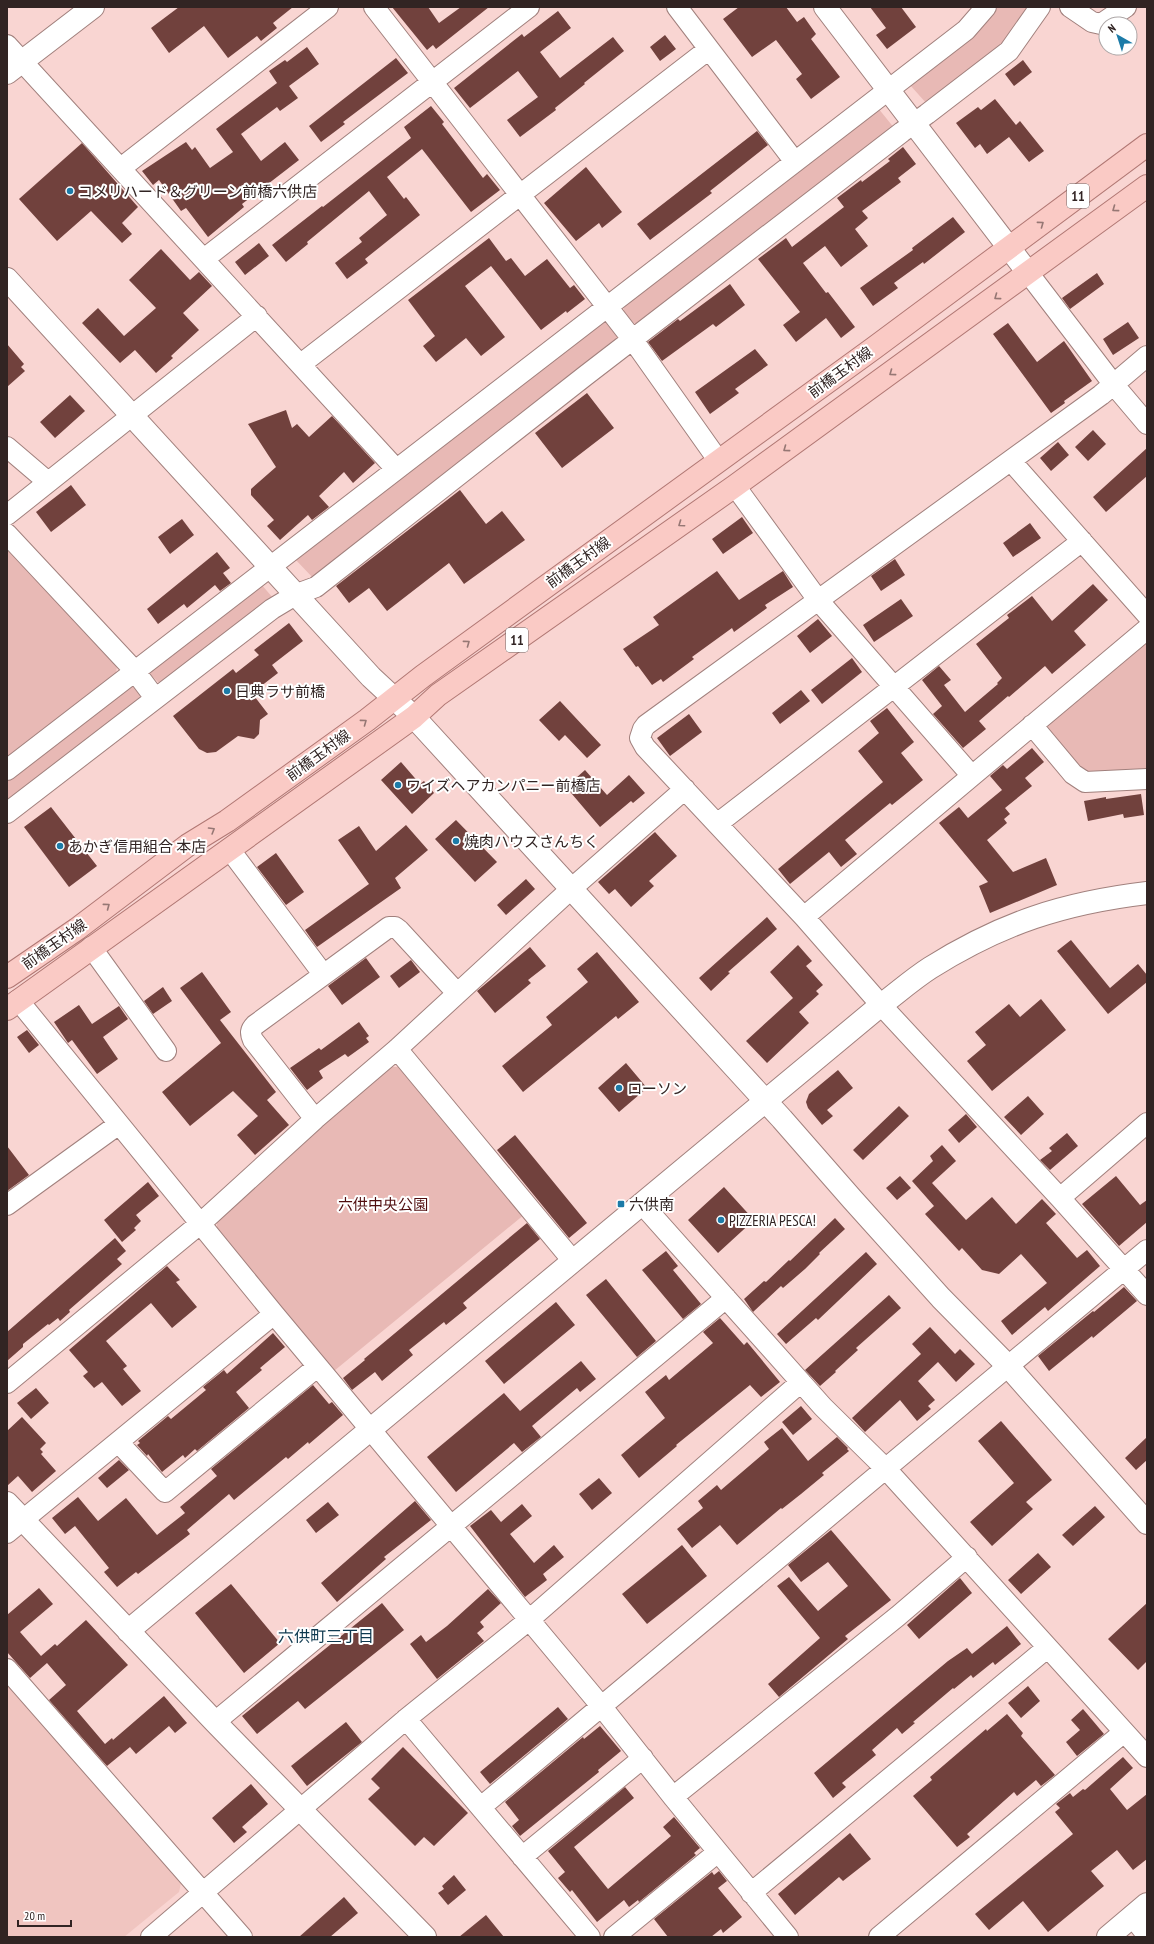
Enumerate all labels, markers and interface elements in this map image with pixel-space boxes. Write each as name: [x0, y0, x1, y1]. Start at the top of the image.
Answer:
north arrow: [1098, 16, 1138, 56]
text: N: [1105, 21, 1118, 36]
place label: コメリハード＆グリーン前橋六供店: [78, 182, 317, 201]
road number: 11: [1067, 184, 1089, 208]
marker: コメリハード＆グリーン前橋六供店: [65, 186, 75, 196]
one-way arrow: [1113, 204, 1120, 211]
one-way arrow: [1036, 222, 1043, 229]
one-way arrow: [995, 292, 1002, 299]
street label: 前橋玉村線: [804, 342, 876, 402]
one-way arrow: [889, 368, 896, 376]
one-way arrow: [784, 444, 791, 451]
one-way arrow: [678, 519, 685, 526]
street label: 前橋玉村線: [542, 532, 614, 592]
road number: 11: [506, 628, 528, 652]
one-way arrow: [463, 640, 470, 648]
place label: 日典ラサ前橋: [235, 682, 325, 701]
marker: 日典ラサ前橋: [222, 686, 232, 696]
one-way arrow: [359, 720, 366, 727]
street label: 前橋玉村線: [282, 725, 354, 785]
place label: ワイズヘアカンパニー前橋店: [406, 776, 601, 795]
marker: ワイズヘアカンパニー前橋店: [393, 780, 403, 790]
one-way arrow: [208, 827, 215, 834]
place label: 焼肉ハウスさんちく: [464, 832, 599, 851]
marker: 焼肉ハウスさんちく: [451, 836, 461, 846]
place label: あかぎ信用組合 本店: [68, 837, 206, 856]
marker: あかぎ信用組合 本店: [55, 841, 65, 851]
one-way arrow: [103, 904, 110, 911]
street label: 前橋玉村線: [18, 915, 90, 973]
place label: ローソン: [627, 1079, 687, 1098]
marker: ローソン: [614, 1083, 624, 1093]
park label: 六供中央公園: [338, 1195, 428, 1214]
place label: 六供南: [629, 1195, 674, 1214]
marker: 六供南: [616, 1199, 626, 1209]
place label: PIZZERIA PESCA!: [729, 1211, 816, 1230]
marker: PIZZERIA PESCA!: [716, 1215, 726, 1225]
district label: 六供町三丁目: [278, 1626, 374, 1646]
scale bar: [18, 1902, 71, 1928]
text: 20 m: [24, 1908, 45, 1923]

